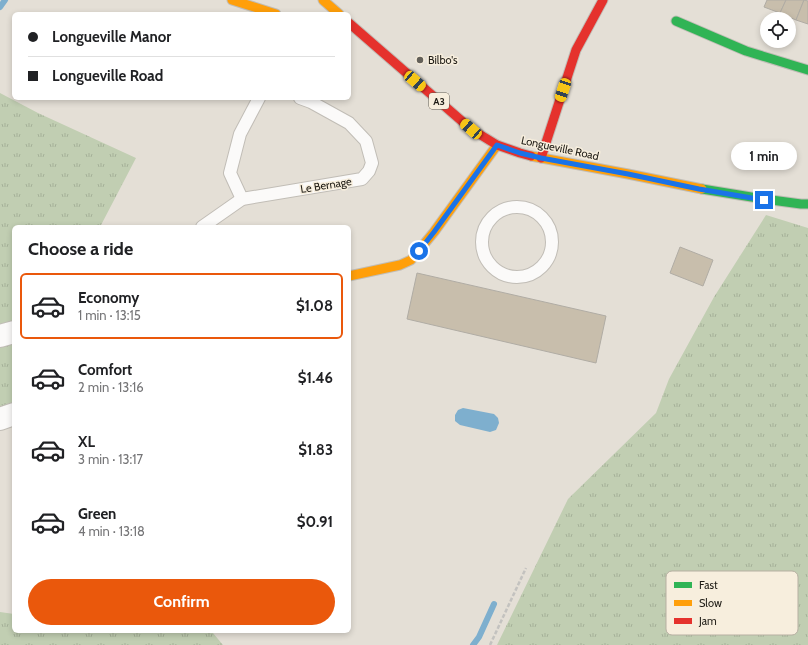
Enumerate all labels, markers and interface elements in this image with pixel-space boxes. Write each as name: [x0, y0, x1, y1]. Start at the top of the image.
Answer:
map controls: [760, 12, 796, 48]
button: locate: [760, 12, 796, 48]
text: Longueville Manor: [52, 28, 171, 46]
place label: Bilbo's: [428, 53, 458, 67]
marker: Bilbo's: [415, 55, 425, 65]
text: Longueville Road: [52, 67, 163, 85]
car: [402, 69, 428, 93]
car: [554, 77, 572, 103]
road number: A3: [429, 93, 449, 109]
car: [458, 117, 484, 141]
street label: Longueville Road: [520, 133, 600, 163]
callout: 1 min: [731, 142, 797, 170]
text: 1 min: [749, 148, 779, 164]
street label: Le Bernage: [299, 174, 353, 196]
route end: [755, 191, 773, 209]
text: Choose a ride: [28, 238, 133, 260]
route start: [410, 242, 428, 260]
icon: car: [30, 288, 66, 324]
text: Economy: [78, 289, 139, 307]
text: $1.08: [296, 297, 333, 315]
text: 1 min · 13:15: [78, 307, 141, 323]
icon: car: [30, 360, 66, 396]
text: Comfort: [78, 361, 132, 379]
text: $1.46: [298, 369, 333, 387]
text: 2 min · 13:16: [78, 379, 144, 395]
icon: car: [30, 432, 66, 468]
text: XL: [78, 433, 95, 451]
text: $1.83: [298, 441, 333, 459]
text: 3 min · 13:17: [78, 451, 143, 467]
icon: car: [30, 504, 66, 540]
text: Green: [78, 505, 116, 523]
text: $0.91: [297, 513, 333, 531]
text: 4 min · 13:18: [78, 523, 145, 539]
legend: [666, 571, 798, 635]
text: Fast: [699, 578, 718, 592]
button: Confirm: [28, 579, 335, 625]
text: Slow: [699, 596, 722, 610]
text: Jam: [698, 614, 717, 628]

